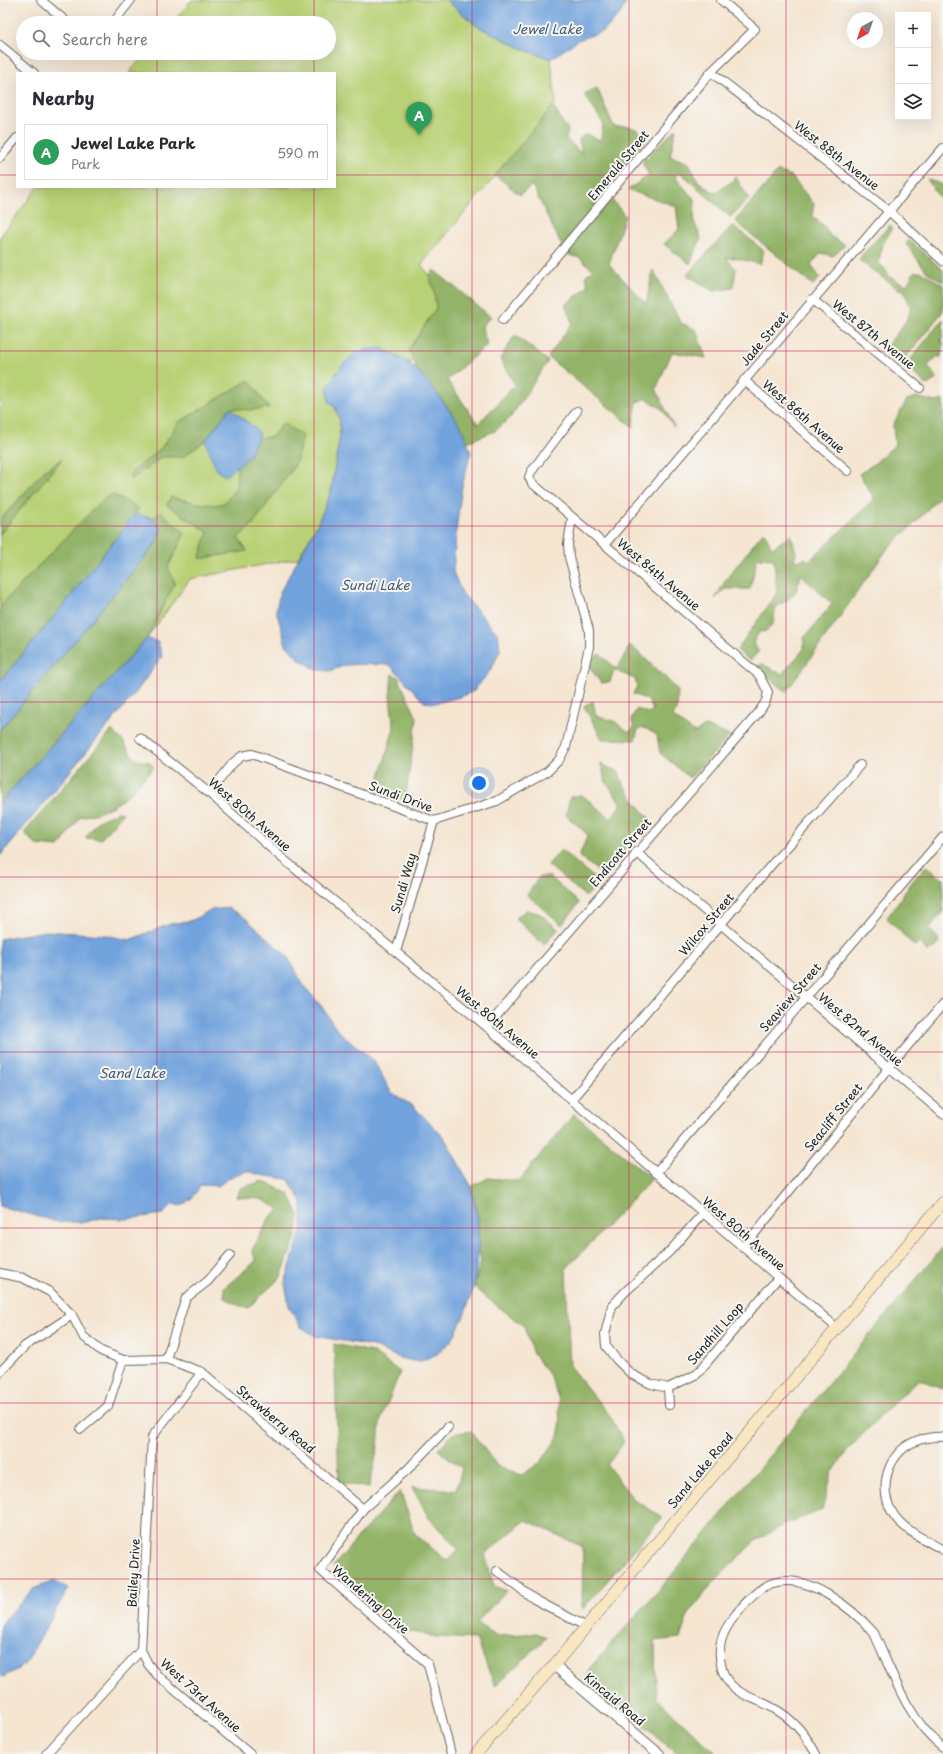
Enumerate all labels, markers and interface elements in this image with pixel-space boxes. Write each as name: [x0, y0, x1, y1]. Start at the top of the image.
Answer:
north arrow: [847, 12, 883, 48]
map controls: [895, 12, 931, 120]
button: +: [895, 12, 931, 48]
search box: [16, 16, 336, 60]
water label: Jewel Lake: [513, 19, 582, 38]
icon: search: [30, 27, 52, 49]
text: Search here: [62, 27, 148, 50]
button: −: [895, 48, 931, 84]
button: layers: [895, 84, 931, 120]
text: Nearby: [32, 85, 94, 111]
pin: A: [406, 102, 432, 135]
street label: West 88th Avenue: [791, 116, 884, 194]
street label: Emerald Street: [583, 126, 653, 204]
text: Jewel Lake Park: [71, 131, 195, 154]
text: A: [41, 143, 51, 162]
text: 590 m: [277, 143, 319, 162]
text: Park: [71, 154, 100, 173]
street label: West 87th Avenue: [829, 295, 920, 373]
street label: Jade Street: [736, 307, 792, 369]
street label: West 86th Avenue: [759, 375, 849, 457]
street label: West 84th Avenue: [614, 534, 705, 614]
water label: Sundi Lake: [341, 575, 410, 594]
street label: West 80th Avenue: [205, 773, 296, 855]
your location: [469, 773, 489, 793]
street label: Sundi Drive: [367, 776, 436, 816]
street label: Endicott Street: [585, 813, 655, 890]
street label: Sundi Way: [386, 850, 420, 915]
street label: Wilcox Street: [674, 889, 738, 959]
street label: Seaview Street: [755, 959, 825, 1035]
street label: West 80th Avenue: [452, 982, 544, 1063]
street label: West 82nd Avenue: [815, 988, 908, 1070]
water label: Sand Lake: [99, 1063, 166, 1082]
street label: Seacliff Street: [800, 1079, 866, 1155]
street label: West 80th Avenue: [699, 1192, 790, 1274]
street label: Sandhill Loop: [683, 1298, 747, 1368]
street label: Strawberry Road: [233, 1381, 319, 1457]
street label: Sand Lake Road: [663, 1428, 737, 1512]
street label: Bailey Drive: [122, 1538, 144, 1608]
street label: Wandering Drive: [328, 1560, 414, 1638]
street label: West 73rd Avenue: [157, 1654, 246, 1737]
street label: Kincaid Road: [581, 1668, 649, 1730]

